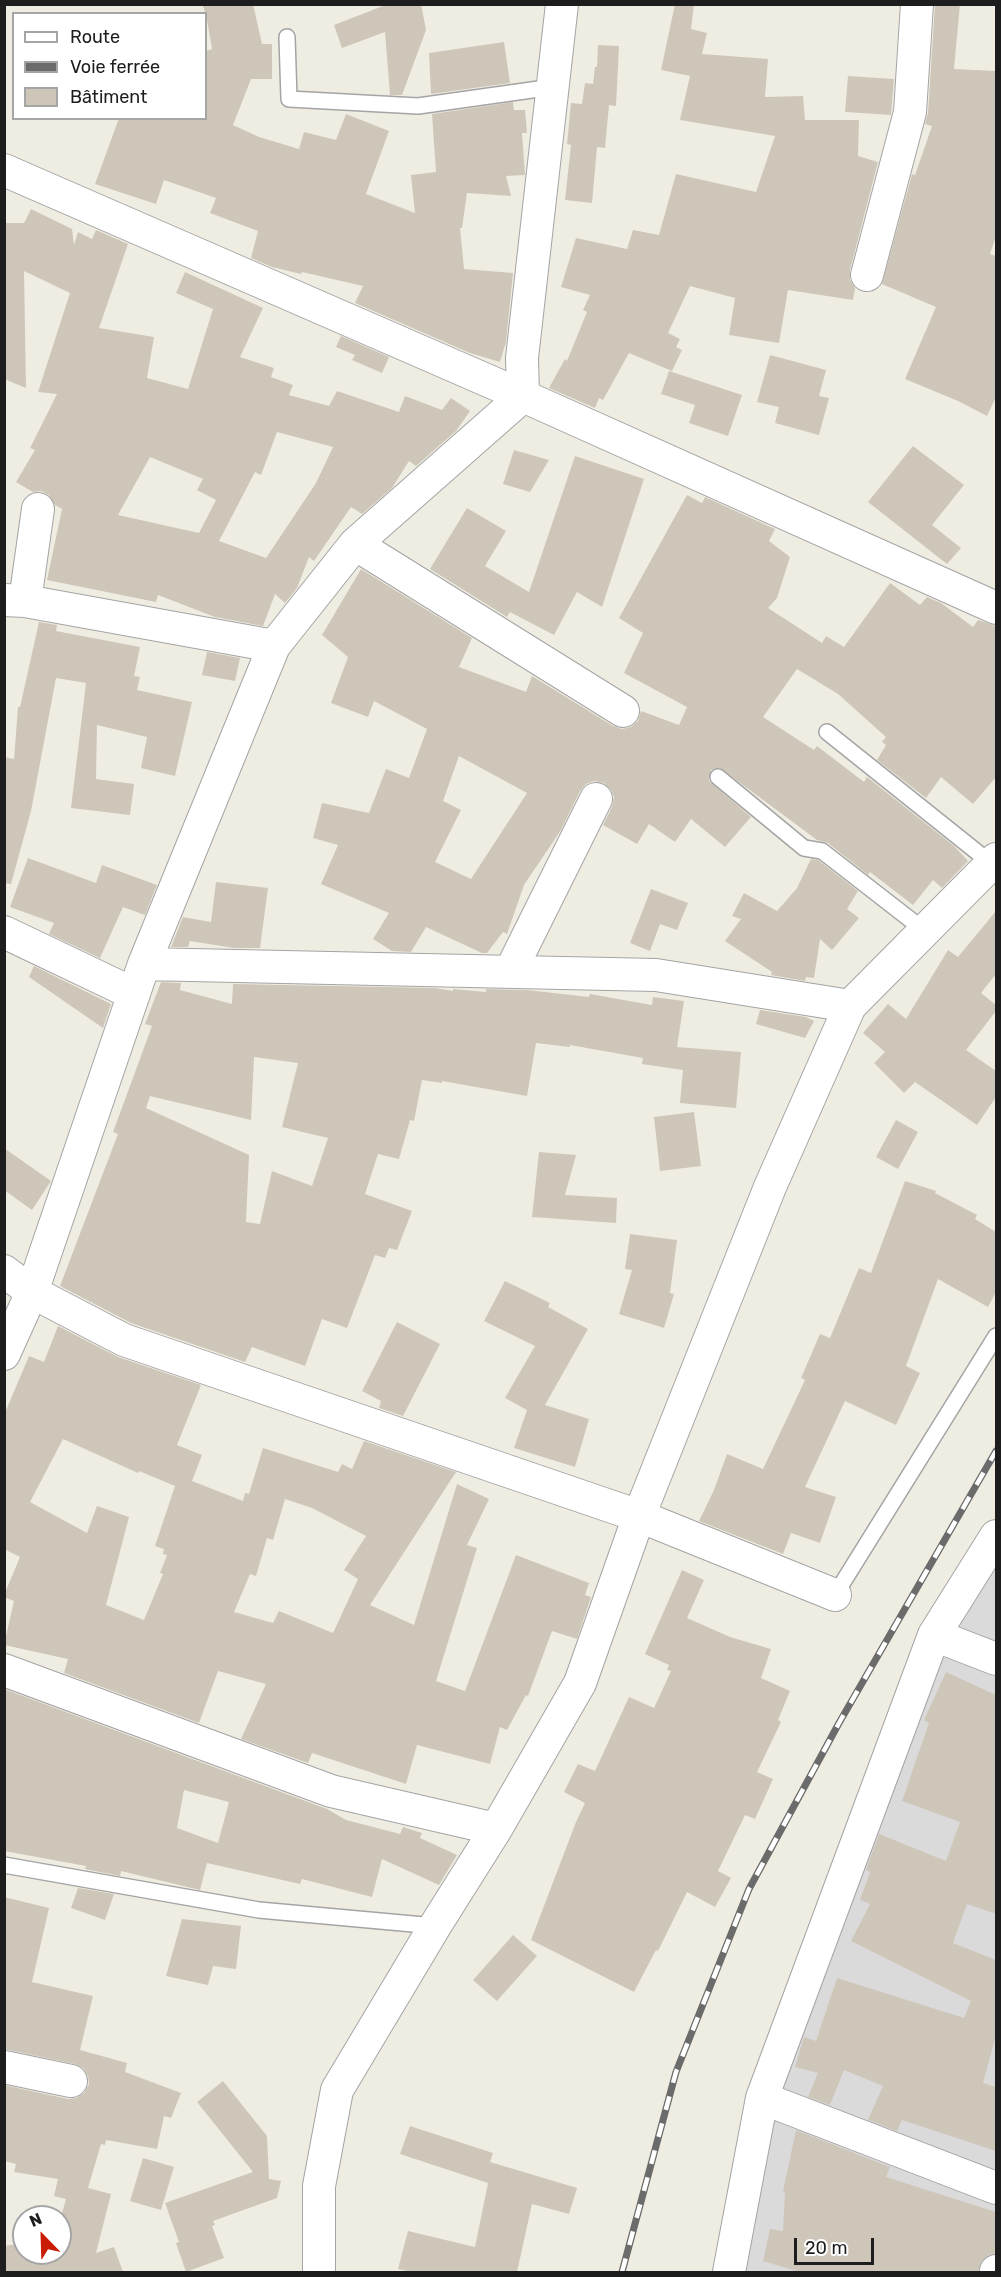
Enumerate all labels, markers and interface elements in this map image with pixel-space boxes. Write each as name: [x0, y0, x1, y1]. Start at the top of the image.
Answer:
legend: [12, 12, 207, 120]
text: Route: [70, 26, 120, 48]
text: Voie ferrée: [70, 56, 160, 78]
text: Bâtiment: [70, 86, 147, 108]
north arrow: [12, 2205, 72, 2265]
text: N: [27, 2209, 45, 2231]
scale bar: [797, 2226, 876, 2264]
text: 20 m: [805, 2237, 847, 2259]

